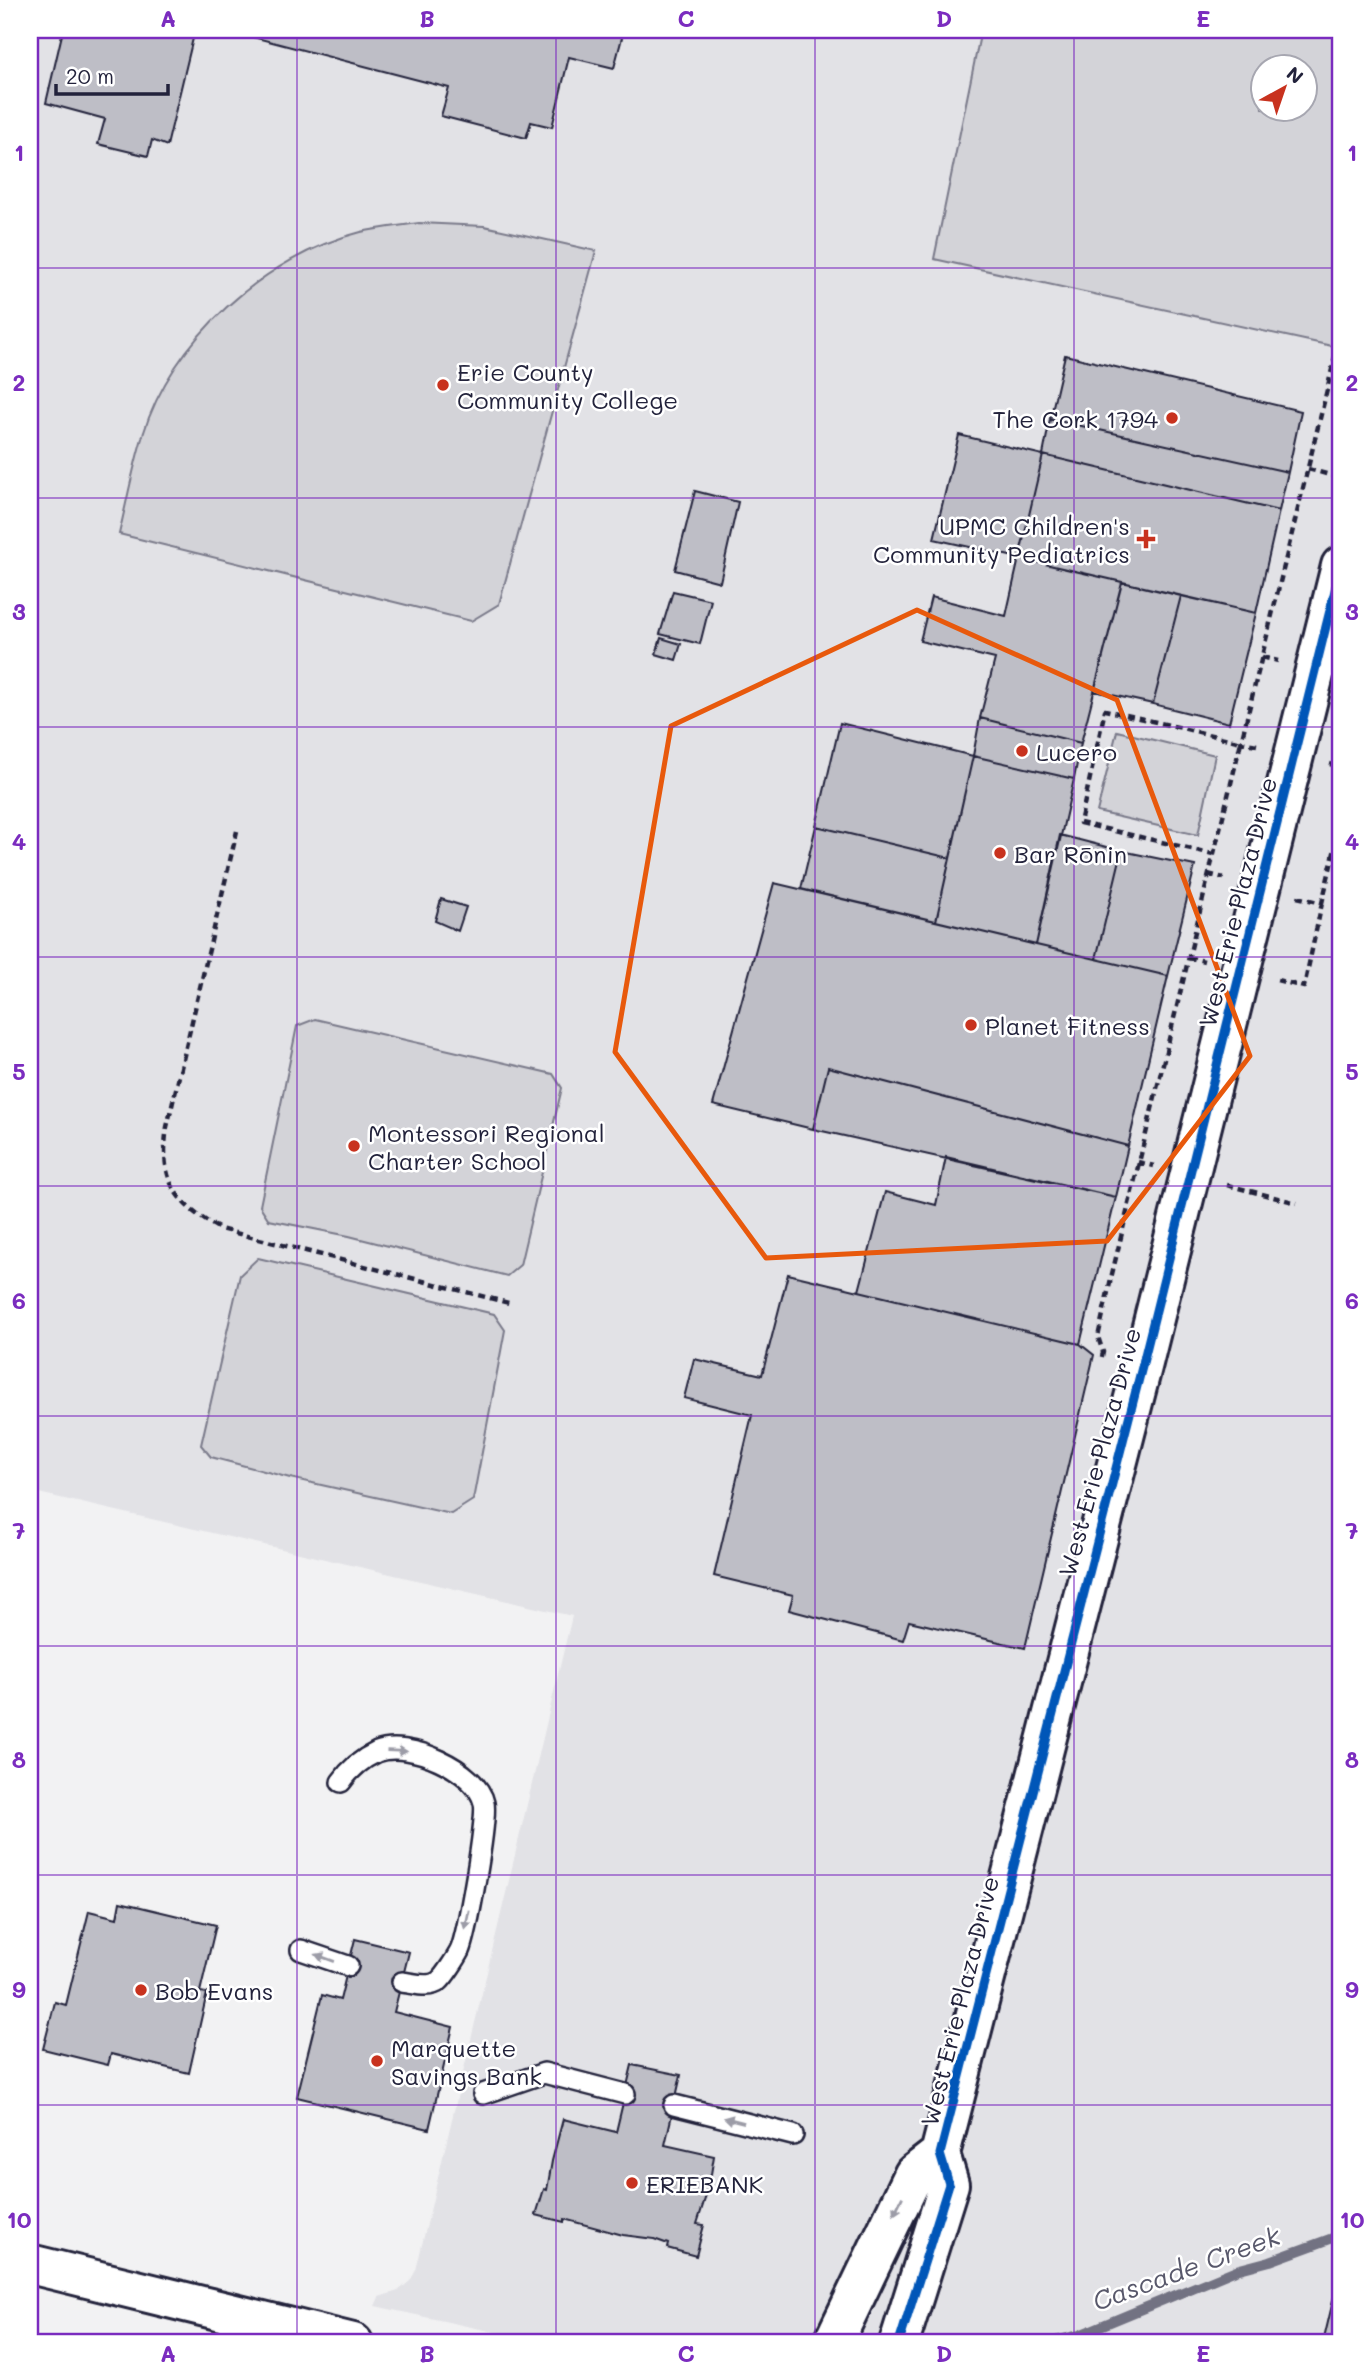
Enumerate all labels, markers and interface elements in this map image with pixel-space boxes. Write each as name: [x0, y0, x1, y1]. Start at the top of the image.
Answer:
text: A: [160, 3, 176, 33]
text: B: [419, 3, 435, 33]
text: C: [677, 3, 695, 33]
text: D: [936, 3, 952, 33]
text: E: [1196, 3, 1210, 33]
scale bar: [56, 52, 168, 96]
north arrow: [1248, 52, 1318, 122]
text: N: [1282, 60, 1309, 89]
text: 20 m: [66, 62, 114, 89]
text: 1: [14, 137, 24, 167]
text: 1: [1347, 137, 1357, 167]
place label: Erie County Community College: [457, 356, 678, 415]
text: 2: [13, 367, 25, 397]
text: 2: [1346, 367, 1358, 397]
marker: Erie County Community College: [435, 377, 451, 393]
place label: The Cork 1794: [992, 403, 1158, 434]
marker: The Cork 1794: [1164, 410, 1180, 426]
place label: UPMC Children's Community Pediatrics: [873, 510, 1130, 569]
marker: UPMC Children's Community Pediatrics: [1136, 529, 1156, 549]
text: 3: [12, 596, 26, 626]
text: 3: [1345, 596, 1359, 626]
place label: Lucero: [1036, 736, 1117, 767]
marker: Lucero: [1014, 743, 1030, 759]
street label: West Erie Plaza Drive: [1191, 774, 1283, 1030]
text: 4: [12, 826, 26, 856]
text: 4: [1345, 826, 1359, 856]
place label: Bar Rōnin: [1014, 838, 1127, 869]
marker: Bar Rōnin: [992, 845, 1008, 861]
place label: Planet Fitness: [985, 1010, 1150, 1041]
marker: Planet Fitness: [963, 1017, 979, 1033]
text: 5: [12, 1056, 26, 1086]
text: 5: [1345, 1056, 1359, 1086]
place label: Montessori Regional Charter School: [368, 1117, 605, 1176]
marker: Montessori Regional Charter School: [346, 1138, 362, 1154]
text: 6: [12, 1285, 26, 1315]
text: 6: [1345, 1285, 1359, 1315]
street label: West Erie Plaza Drive: [1051, 1324, 1147, 1580]
text: 7: [13, 1515, 26, 1545]
text: 7: [1346, 1515, 1359, 1545]
text: 8: [12, 1744, 26, 1774]
text: 8: [1345, 1744, 1359, 1774]
one-way arrow: [386, 1745, 408, 1756]
street label: West Erie Plaza Drive: [913, 1873, 1005, 2129]
one-way arrow: [462, 1909, 473, 1931]
one-way arrow: [314, 1952, 335, 1963]
text: 9: [12, 1974, 26, 2004]
text: 9: [1345, 1974, 1359, 2004]
place label: Bob Evans: [155, 1975, 273, 2006]
marker: Bob Evans: [133, 1982, 149, 1998]
place label: Marquette Savings Bank: [391, 2032, 542, 2091]
marker: Marquette Savings Bank: [369, 2053, 385, 2069]
one-way arrow: [723, 2114, 745, 2125]
place label: ERIEBANK: [646, 2168, 764, 2199]
marker: ERIEBANK: [624, 2175, 640, 2191]
one-way arrow: [893, 2196, 904, 2217]
text: 10: [7, 2204, 32, 2234]
text: 10: [1340, 2204, 1365, 2234]
water label: Cascade Creek: [1087, 2218, 1286, 2318]
text: A: [160, 2338, 176, 2368]
text: B: [419, 2338, 435, 2368]
text: C: [677, 2338, 695, 2368]
text: D: [936, 2338, 952, 2368]
text: E: [1196, 2338, 1210, 2368]

